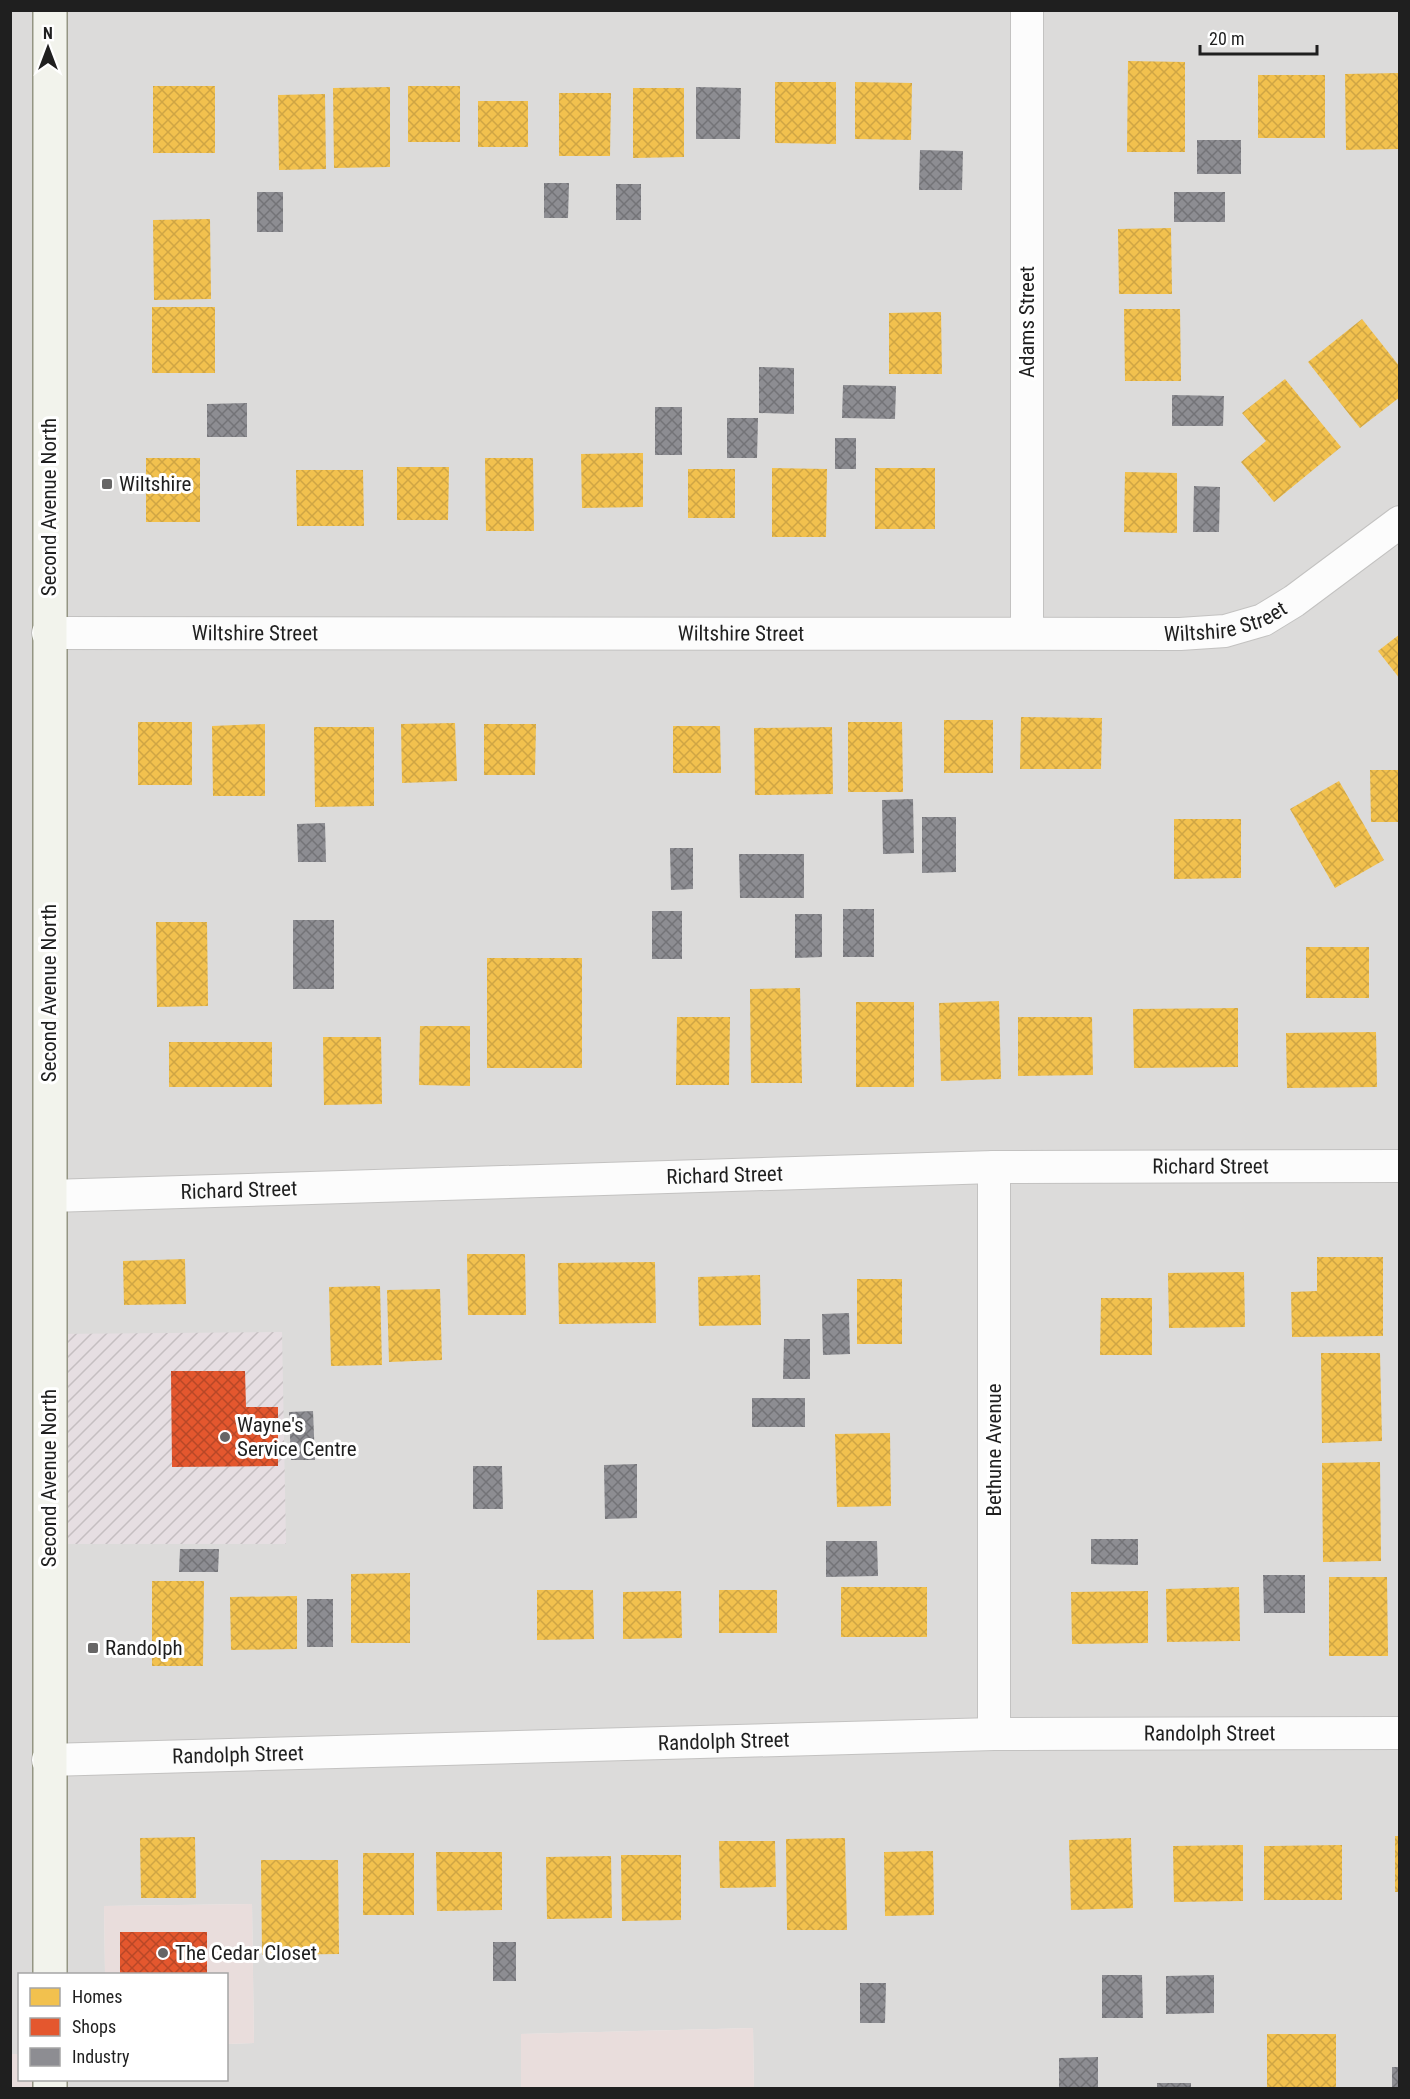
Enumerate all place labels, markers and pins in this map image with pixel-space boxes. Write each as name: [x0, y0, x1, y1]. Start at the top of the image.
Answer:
place label: Wiltshire: [119, 472, 192, 496]
marker: Wiltshire: [100, 477, 114, 491]
place label: Wayne's Service Centre: [237, 1413, 357, 1461]
marker: Wayne's Service Centre: [218, 1430, 232, 1444]
place label: Randolph: [105, 1636, 183, 1660]
marker: Randolph: [86, 1641, 100, 1655]
place label: The Cedar Closet: [175, 1941, 317, 1965]
marker: The Cedar Closet: [156, 1946, 170, 1960]

